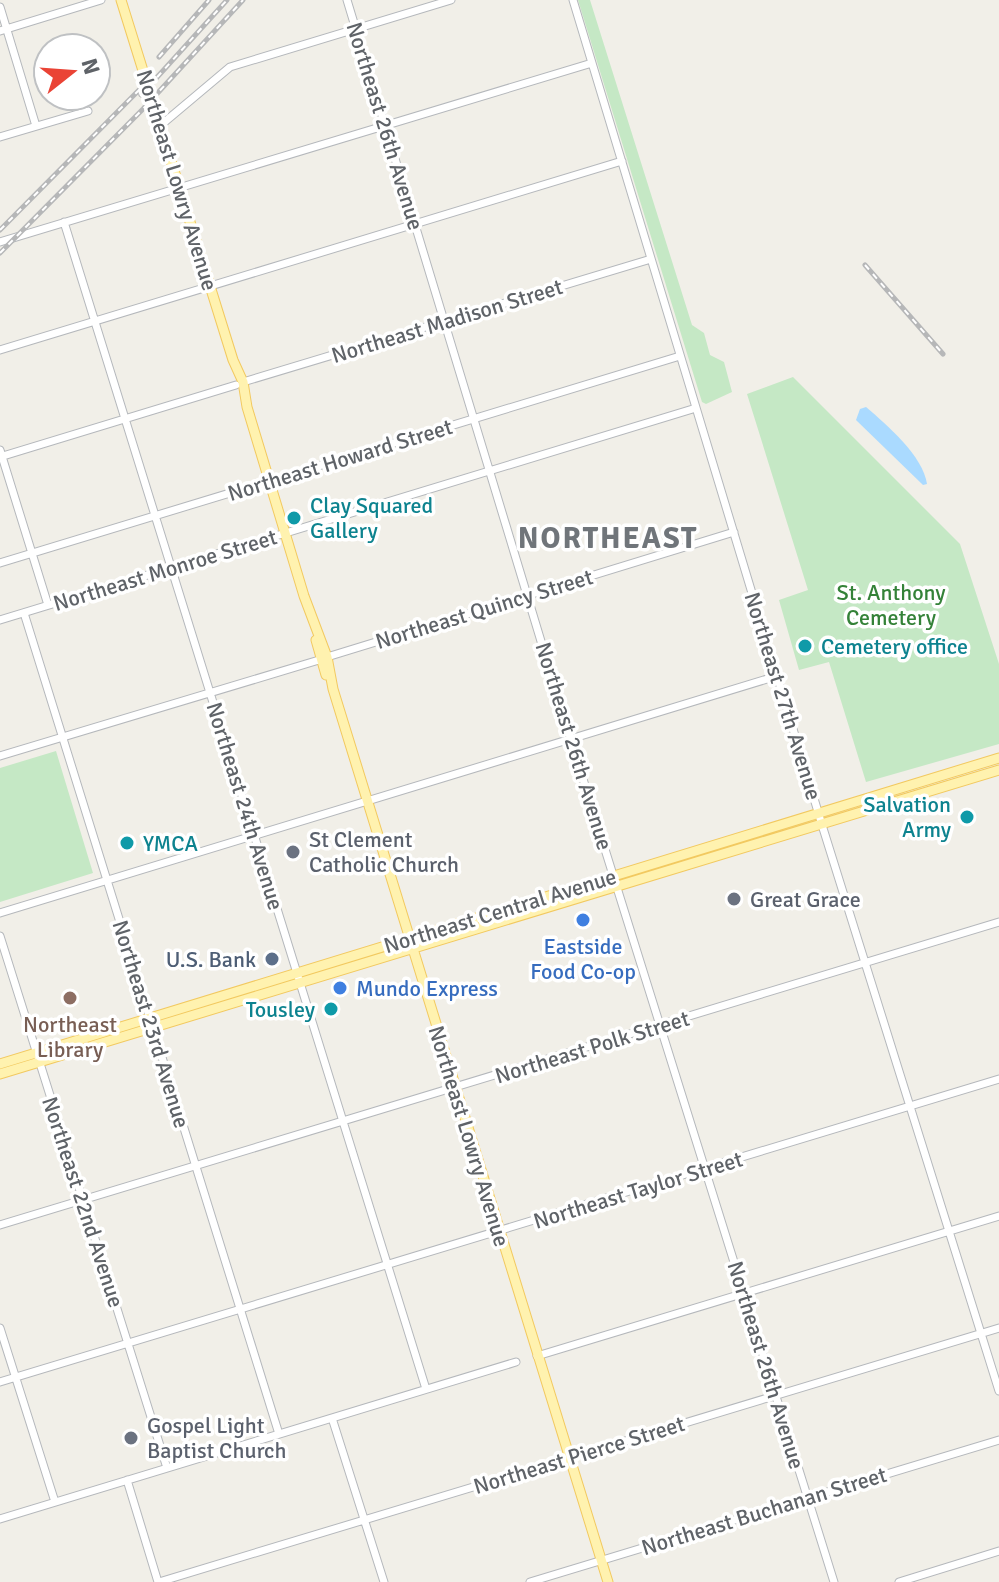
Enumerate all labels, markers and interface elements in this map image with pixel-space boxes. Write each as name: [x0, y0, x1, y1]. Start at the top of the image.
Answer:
street label: Northeast 26th Avenue: [341, 19, 429, 233]
north arrow: [32, 32, 112, 112]
text: N: [75, 55, 106, 78]
street label: Northeast Lowry Avenue: [131, 66, 223, 294]
street label: Northeast Madison Street: [328, 273, 566, 369]
street label: Northeast Howard Street: [224, 413, 456, 507]
place label: Clay Squared Gallery: [310, 492, 433, 544]
marker: Clay Squared Gallery: [285, 509, 303, 527]
district label: NORTHEAST: [518, 520, 698, 557]
street label: Northeast Monroe Street: [50, 523, 280, 617]
street label: Northeast Quincy Street: [372, 563, 596, 655]
park label: St. Anthony Cemetery: [836, 579, 946, 631]
street label: Northeast 27th Avenue: [739, 589, 827, 803]
place label: Cemetery office: [821, 633, 968, 660]
marker: Cemetery office: [796, 637, 814, 655]
street label: Northeast 26th Avenue: [530, 639, 618, 853]
street label: Northeast 24th Avenue: [201, 699, 289, 913]
place label: Salvation Army: [863, 791, 952, 843]
marker: Salvation Army: [958, 808, 976, 826]
place label: St Clement Catholic Church: [309, 826, 459, 878]
place label: YMCA: [143, 830, 199, 857]
marker: YMCA: [118, 834, 136, 852]
marker: St Clement Catholic Church: [284, 843, 302, 861]
street label: Northeast Central Avenue: [380, 863, 620, 959]
place label: Great Grace: [750, 886, 861, 913]
marker: Great Grace: [725, 890, 743, 908]
marker: Eastside Food Co-op: [574, 911, 592, 929]
street label: Northeast 23rd Avenue: [107, 917, 195, 1131]
place label: Eastside Food Co-op: [530, 933, 636, 985]
place label: U.S. Bank: [166, 946, 256, 973]
marker: U.S. Bank: [263, 950, 281, 968]
place label: Mundo Express: [356, 975, 498, 1002]
marker: Mundo Express: [331, 979, 349, 997]
marker: Northeast Library: [61, 989, 79, 1007]
place label: Tousley: [246, 996, 316, 1023]
marker: Tousley: [322, 1000, 340, 1018]
street label: Northeast Polk Street: [492, 1004, 693, 1089]
place label: Northeast Library: [23, 1011, 117, 1063]
street label: Northeast Lowry Avenue: [423, 1022, 515, 1250]
street label: Northeast 22nd Avenue: [36, 1093, 130, 1311]
street label: Northeast Taylor Street: [530, 1145, 746, 1235]
street label: Northeast 26th Avenue: [722, 1258, 810, 1472]
street label: Northeast Pierce Street: [470, 1410, 688, 1500]
place label: Gospel Light Baptist Church: [147, 1412, 286, 1464]
marker: Gospel Light Baptist Church: [122, 1429, 140, 1447]
street label: Northeast Buchanan Street: [638, 1461, 890, 1561]

